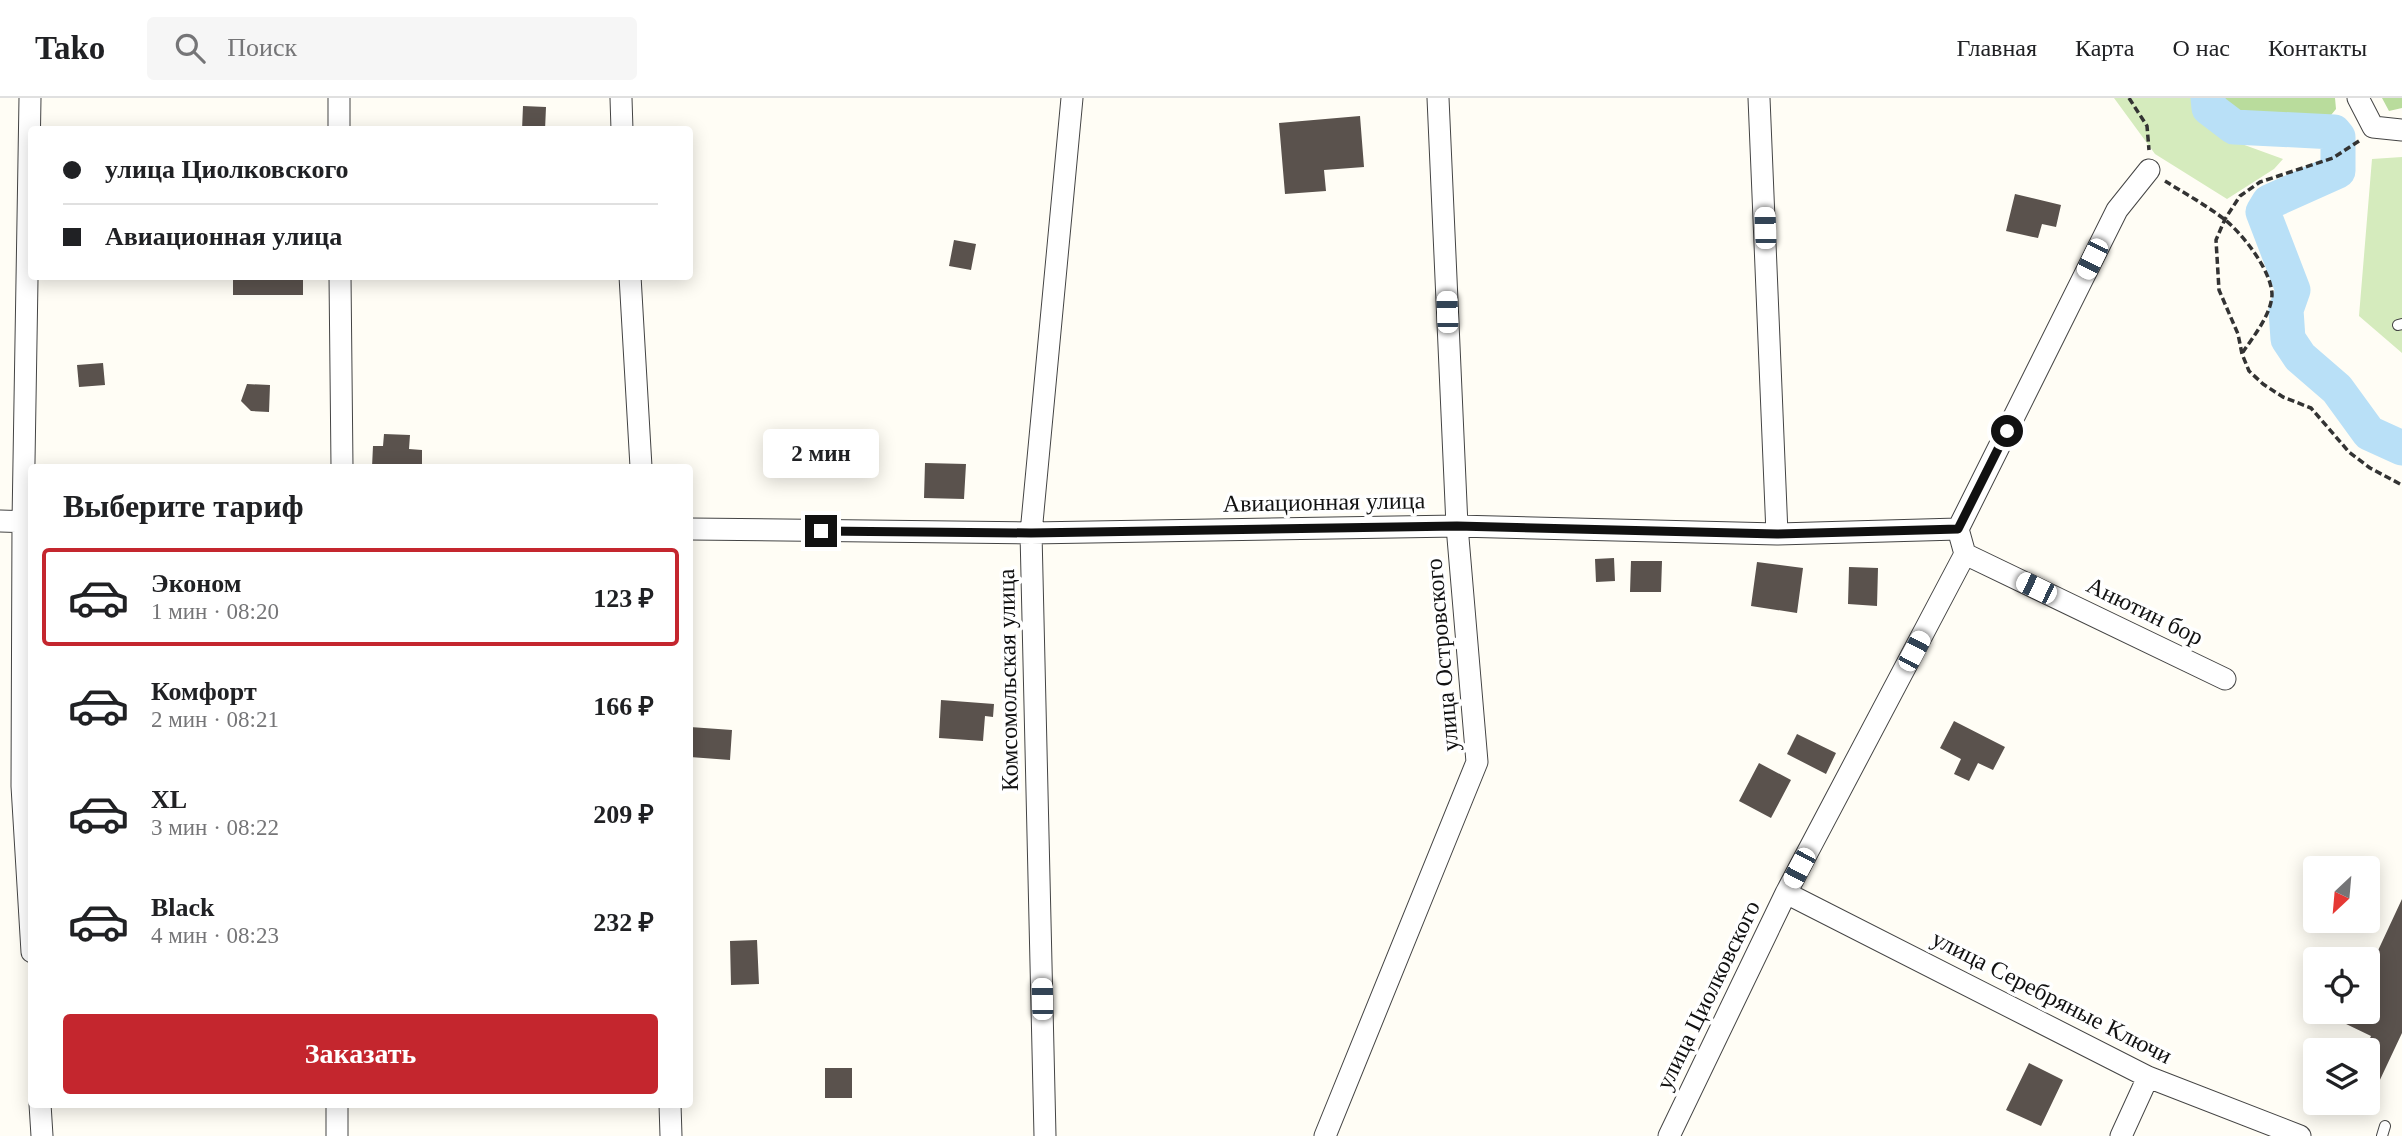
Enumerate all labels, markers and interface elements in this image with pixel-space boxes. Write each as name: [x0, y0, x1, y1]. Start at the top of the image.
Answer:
search box: [147, 17, 637, 80]
icon: search: [171, 29, 209, 67]
text: Tako: [35, 30, 105, 66]
text: Поиск: [227, 33, 297, 62]
text: Главная: [1956, 35, 2037, 61]
text: Карта: [2075, 35, 2134, 61]
text: О нас: [2172, 35, 2230, 61]
text: Контакты: [2268, 35, 2367, 61]
text: улица Циолковского: [105, 155, 349, 184]
car: [1754, 207, 1777, 249]
text: Авиационная улица: [105, 222, 342, 251]
car: [2074, 236, 2111, 282]
car: [1436, 291, 1459, 333]
route start: [1991, 415, 2023, 447]
callout: 2 мин: [763, 430, 879, 478]
text: 2 мин: [791, 441, 851, 466]
street label: Авиационная улица: [1223, 487, 1426, 517]
text: Выберите тариф: [63, 488, 304, 524]
route end: [805, 515, 837, 547]
street label: улица Островского: [1421, 557, 1463, 753]
icon: car: [67, 566, 130, 629]
street label: Комсомольская улица: [993, 568, 1023, 791]
text: Эконом: [151, 569, 241, 598]
car: [2013, 569, 2060, 607]
street label: Анютин бор: [2083, 572, 2207, 650]
text: 123 ₽: [593, 584, 654, 613]
text: 1 мин · 08:20: [151, 599, 279, 624]
car: [1895, 628, 1934, 674]
icon: car: [67, 674, 130, 737]
text: Комфорт: [151, 677, 257, 706]
text: 166 ₽: [593, 692, 654, 721]
text: 2 мин · 08:21: [151, 707, 279, 732]
icon: car: [67, 782, 130, 845]
text: XL: [151, 785, 187, 814]
text: 209 ₽: [593, 800, 654, 829]
text: 3 мин · 08:22: [151, 815, 279, 840]
car: [1780, 845, 1819, 891]
north arrow: [2303, 856, 2380, 933]
map controls: [2303, 856, 2380, 1115]
icon: car: [67, 890, 130, 953]
text: Black: [151, 893, 215, 922]
street label: улица Циолковского: [1651, 896, 1765, 1094]
text: 232 ₽: [593, 908, 654, 937]
text: 4 мин · 08:23: [151, 923, 279, 948]
street label: улица Серебряные Ключи: [1928, 925, 2176, 1069]
button: locate: [2303, 947, 2380, 1024]
car: [1032, 978, 1053, 1020]
button: Заказать: [63, 1014, 658, 1094]
button: layers: [2303, 1038, 2380, 1115]

